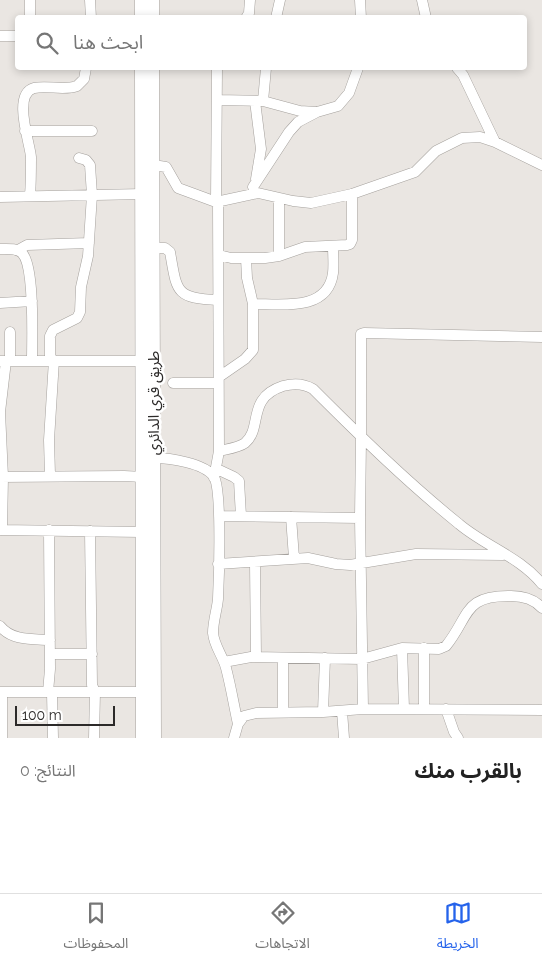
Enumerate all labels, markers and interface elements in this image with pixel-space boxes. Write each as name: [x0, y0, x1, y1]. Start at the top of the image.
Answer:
search box: [15, 15, 527, 70]
icon: search: [33, 29, 61, 57]
text: ابحث هنا: [73, 31, 143, 53]
street label: طريق قري الدائري: [145, 351, 165, 455]
scale bar: [15, 703, 115, 726]
text: 100 m: [22, 707, 62, 723]
text: بالقرب منك: [415, 758, 522, 783]
text: النتائج: 0: [20, 761, 76, 780]
tab: المحفوظات: [63, 899, 128, 958]
tab: الاتجاهات: [255, 899, 310, 958]
tab: الخريطة: [437, 899, 479, 958]

